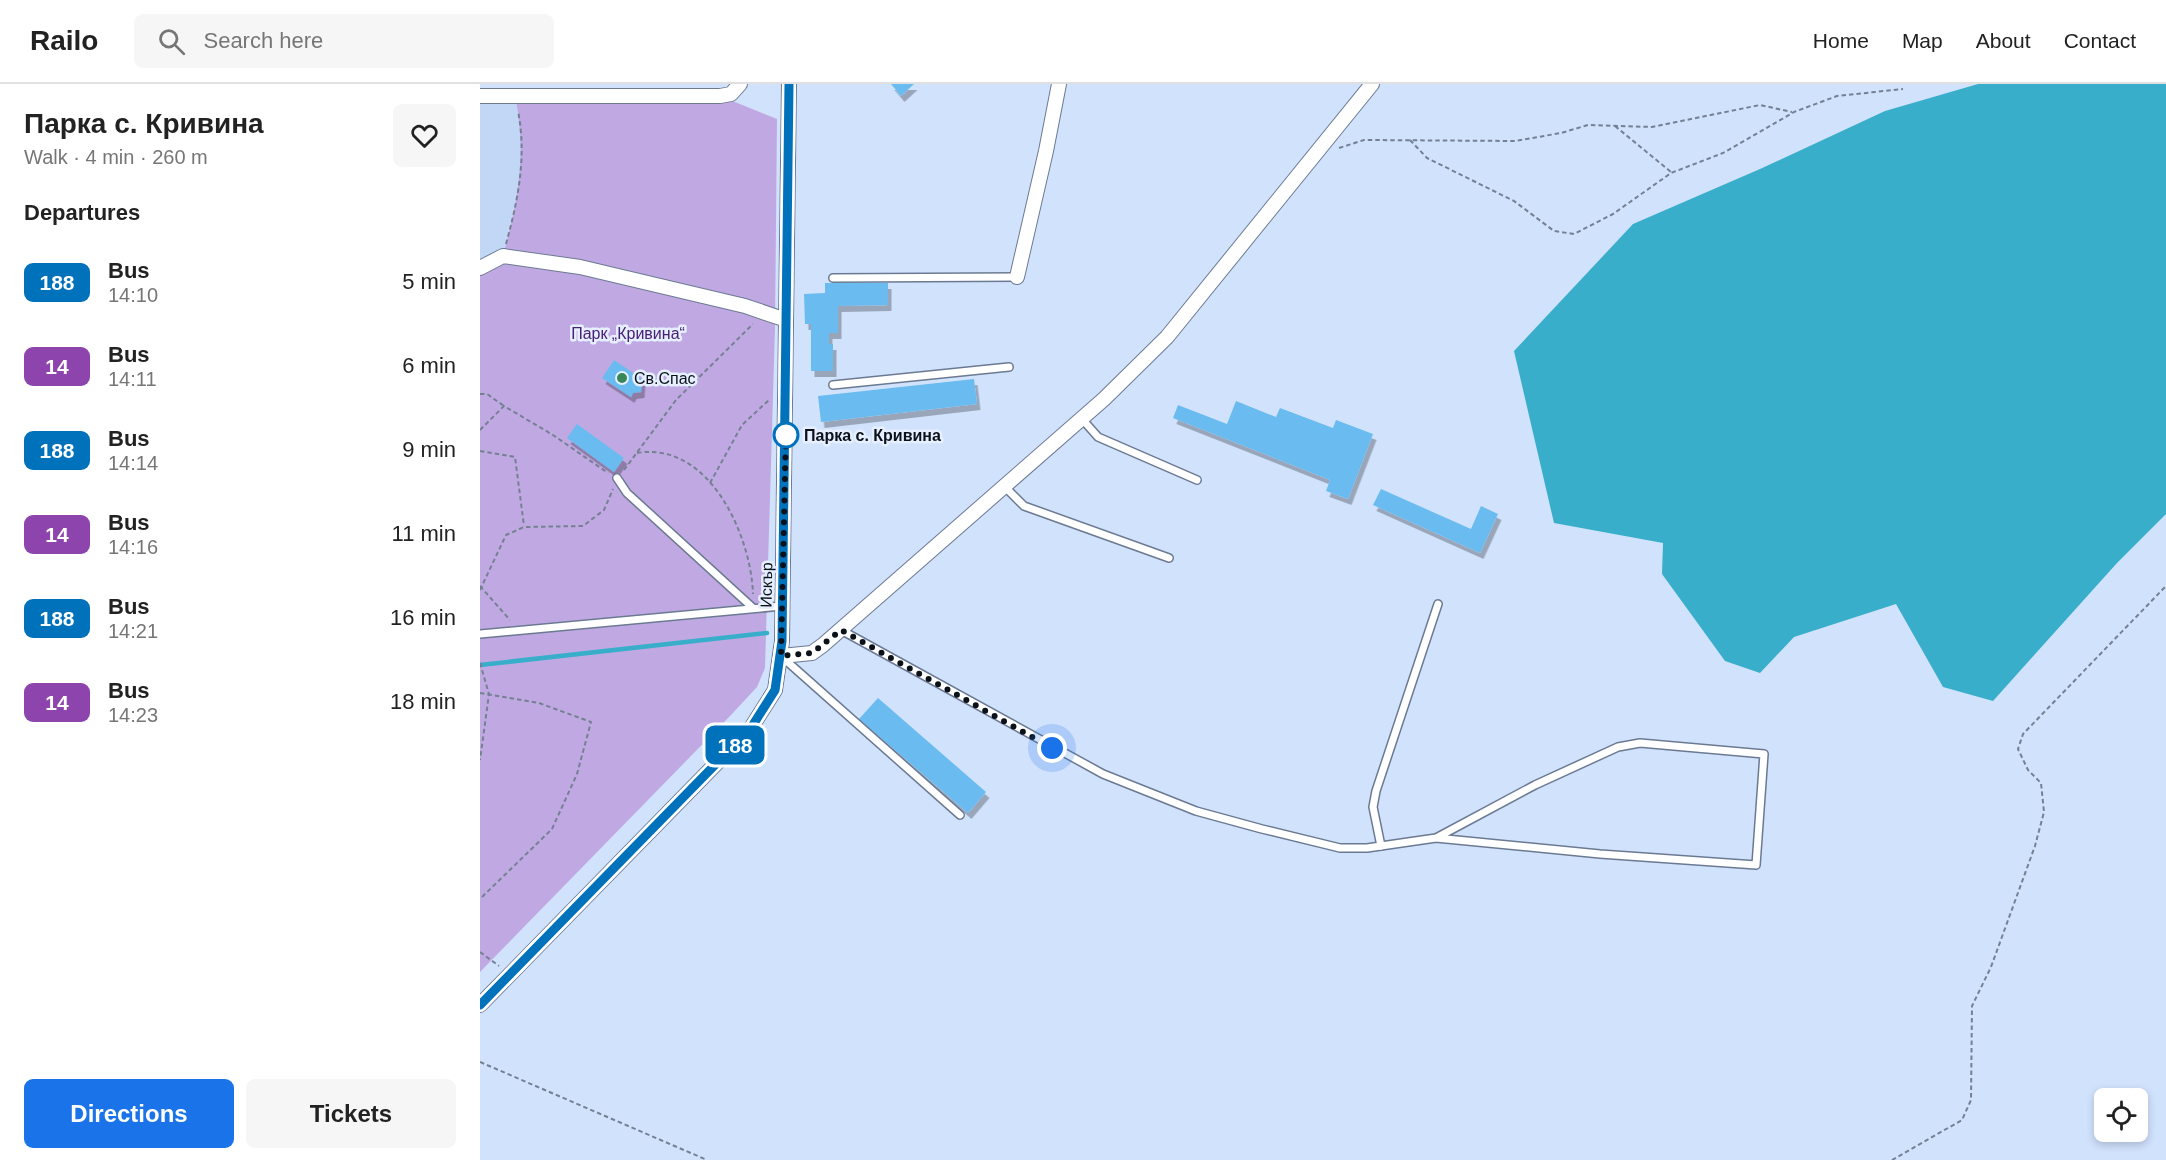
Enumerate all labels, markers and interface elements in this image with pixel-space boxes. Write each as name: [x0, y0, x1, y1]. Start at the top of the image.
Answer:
search box: [134, 14, 554, 68]
text: Railo: [30, 25, 98, 56]
icon: search: [155, 25, 188, 58]
text: Search here: [203, 28, 323, 53]
text: Home: [1813, 29, 1869, 52]
text: Map: [1902, 29, 1943, 52]
text: About: [1976, 29, 2031, 52]
text: Contact: [2064, 29, 2136, 52]
button: heart: [393, 104, 456, 167]
text: Парка с. Кривина: [24, 108, 264, 139]
text: Walk · 4 min · 260 m: [24, 146, 208, 168]
text: Departures: [24, 200, 140, 225]
text: Bus: [108, 258, 150, 283]
text: 5 min: [402, 269, 456, 294]
text: 188: [39, 271, 75, 294]
text: 14:10: [108, 284, 158, 306]
park label: Парк „Кривина“: [571, 325, 685, 342]
text: Bus: [108, 342, 150, 367]
text: 6 min: [402, 353, 456, 378]
text: 14: [45, 355, 69, 378]
text: 14:11: [108, 368, 157, 390]
place label: Св.Спас: [634, 370, 696, 387]
marker: Св.Спас: [615, 371, 629, 385]
marker: Парка с. Кривина: [773, 422, 799, 448]
text: Bus: [108, 426, 150, 451]
place label: Парка с. Кривина: [804, 427, 941, 444]
text: 9 min: [402, 437, 456, 462]
text: 188: [39, 439, 75, 462]
text: 14:14: [108, 452, 158, 474]
text: Bus: [108, 510, 150, 535]
text: 11 min: [392, 521, 456, 546]
text: 14: [45, 523, 69, 546]
text: 14:16: [108, 536, 158, 558]
street label: Искър: [758, 562, 775, 608]
text: Bus: [108, 594, 150, 619]
text: 16 min: [390, 605, 456, 630]
text: 188: [39, 607, 75, 630]
text: 14:21: [108, 620, 158, 642]
text: Bus: [108, 678, 150, 703]
text: 18 min: [390, 689, 456, 714]
text: 14: [45, 691, 69, 714]
text: 14:23: [108, 704, 158, 726]
line badge: 188: [700, 726, 770, 764]
your location: [1037, 733, 1067, 763]
text: 188: [717, 734, 753, 757]
button: Directions: [24, 1079, 234, 1148]
button: Tickets: [246, 1079, 456, 1148]
map controls: [2094, 1088, 2148, 1142]
button: locate: [2094, 1088, 2148, 1142]

